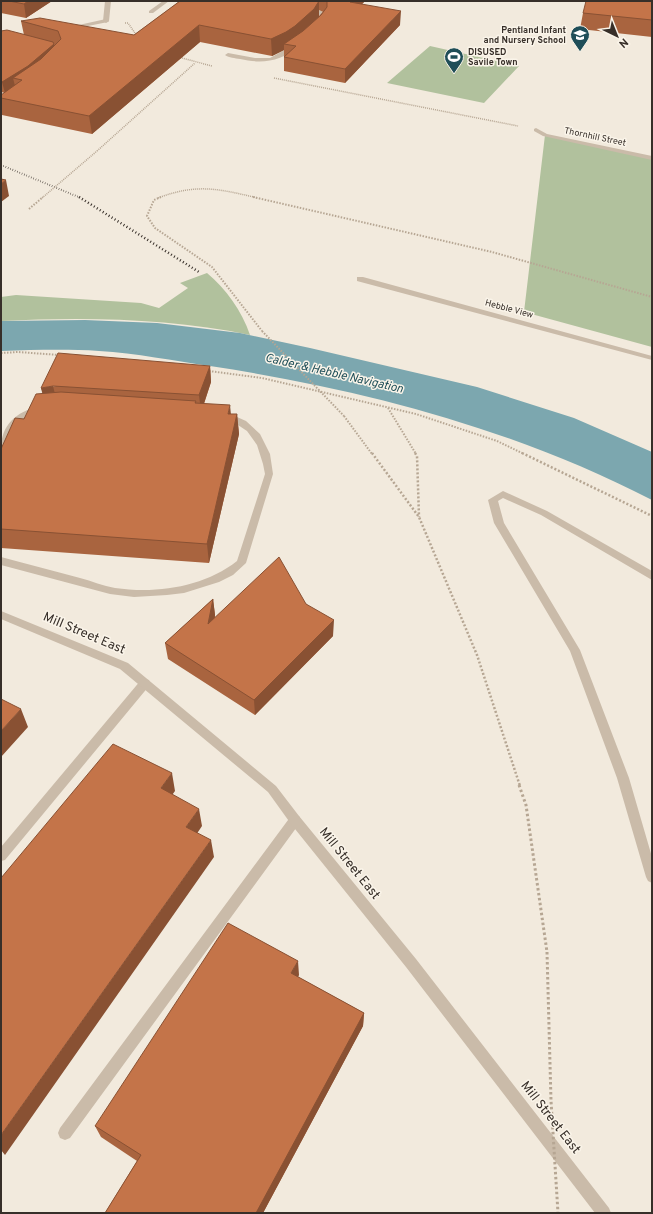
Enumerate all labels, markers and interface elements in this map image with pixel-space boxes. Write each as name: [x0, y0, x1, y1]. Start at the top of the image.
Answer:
north arrow: [597, 16, 637, 56]
school or university icon: Pentland Infant and Nursery School: [569, 24, 591, 52]
place label: Pentland Infant and Nursery School: [484, 25, 566, 46]
text: N: [615, 35, 631, 50]
sports icon: DISUSED Savile Town: [443, 46, 465, 74]
place label: DISUSED Savile Town: [468, 47, 518, 68]
street label: Thornhill Street: [563, 125, 627, 149]
street label: Hebble View: [484, 297, 535, 321]
water label: Calder & Hebble Navigation: [263, 350, 405, 398]
street label: Mill Street East: [40, 609, 128, 659]
street label: Mill Street East: [315, 825, 383, 903]
street label: Mill Street East: [517, 1078, 583, 1158]

